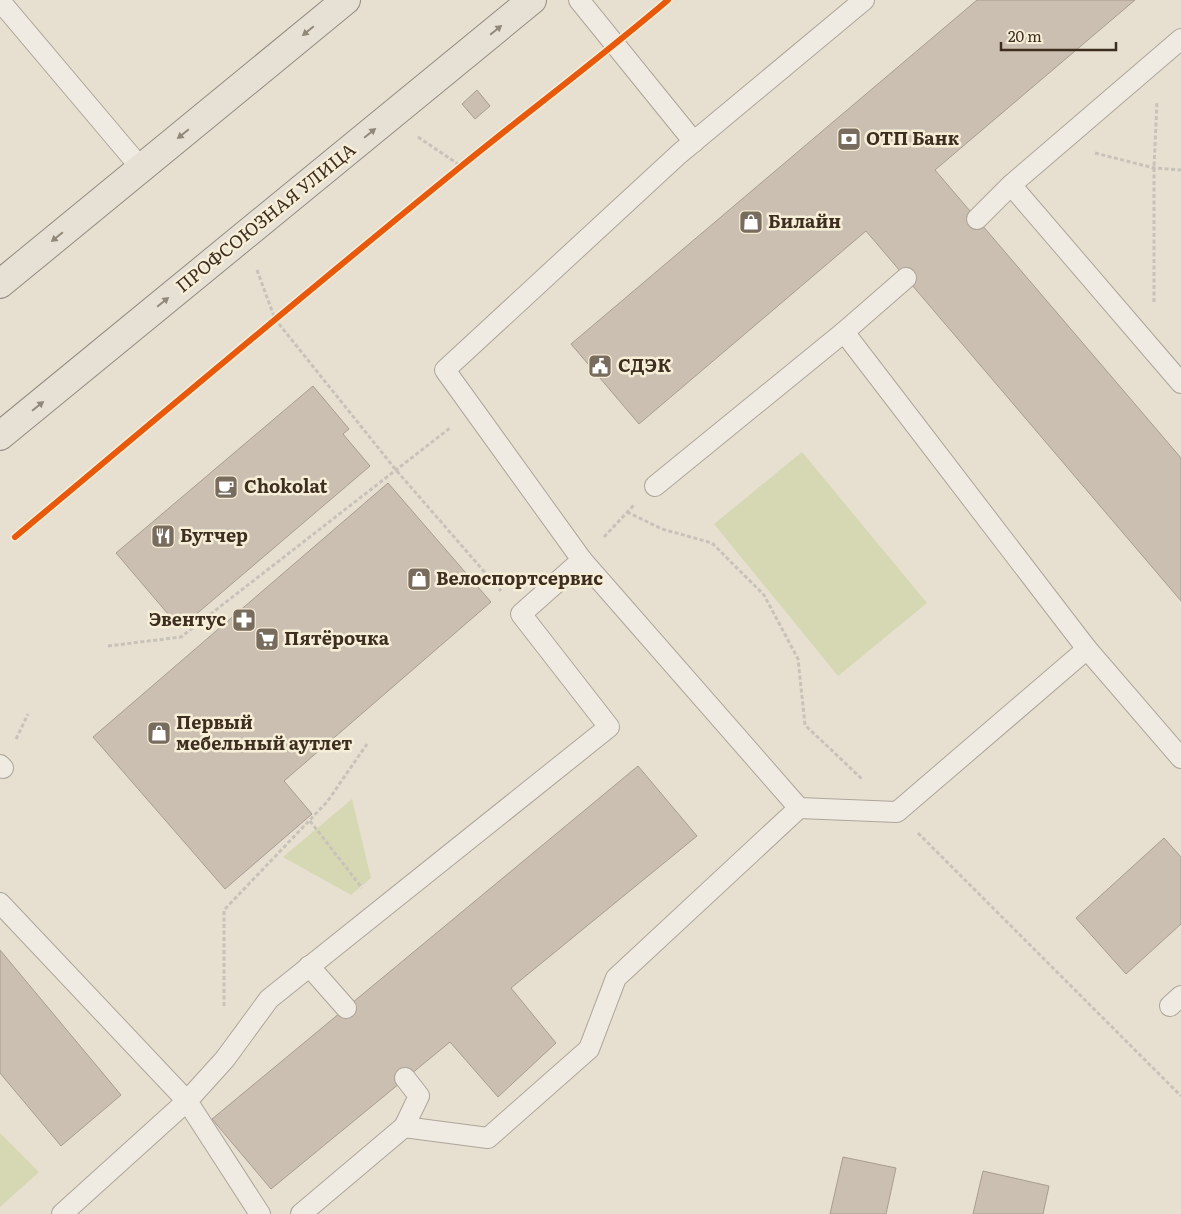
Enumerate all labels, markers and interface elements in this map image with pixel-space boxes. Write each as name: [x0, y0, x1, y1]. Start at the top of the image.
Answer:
scale bar: [1001, 20, 1116, 52]
one-way arrow: [489, 24, 502, 35]
text: 20 m: [1008, 24, 1042, 47]
one-way arrow: [302, 25, 315, 36]
place label: ОТП Банк: [866, 124, 959, 151]
bank icon: ОТП Банк: [836, 126, 862, 152]
one-way arrow: [363, 127, 376, 138]
one-way arrow: [176, 129, 189, 140]
street label: ПРОФСОЮЗНАЯ УЛИЦА: [169, 136, 361, 298]
place label: Билайн: [768, 207, 841, 234]
shop icon: Билайн: [738, 209, 764, 235]
one-way arrow: [51, 231, 63, 242]
one-way arrow: [157, 297, 170, 308]
place label: СДЭК: [618, 351, 671, 378]
public building icon: СДЭК: [587, 353, 613, 379]
one-way arrow: [31, 400, 44, 411]
place label: Chokolat: [244, 472, 327, 499]
cafe icon: Chokolat: [213, 474, 239, 500]
place label: Бутчер: [180, 521, 248, 548]
restaurant icon: Бутчер: [150, 523, 176, 549]
place label: Велоспортсервис: [436, 564, 603, 591]
shop icon: Велоспортсервис: [406, 566, 432, 592]
place label: Эвентус: [149, 605, 226, 632]
pharmacy icon: Эвентус: [231, 607, 257, 633]
place label: Пятёрочка: [284, 624, 390, 651]
supermarket icon: Пятёрочка: [254, 626, 280, 652]
place label: Первый мебельный аутлет: [176, 708, 352, 756]
shop icon: Первый мебельный аутлет: [146, 720, 172, 746]

